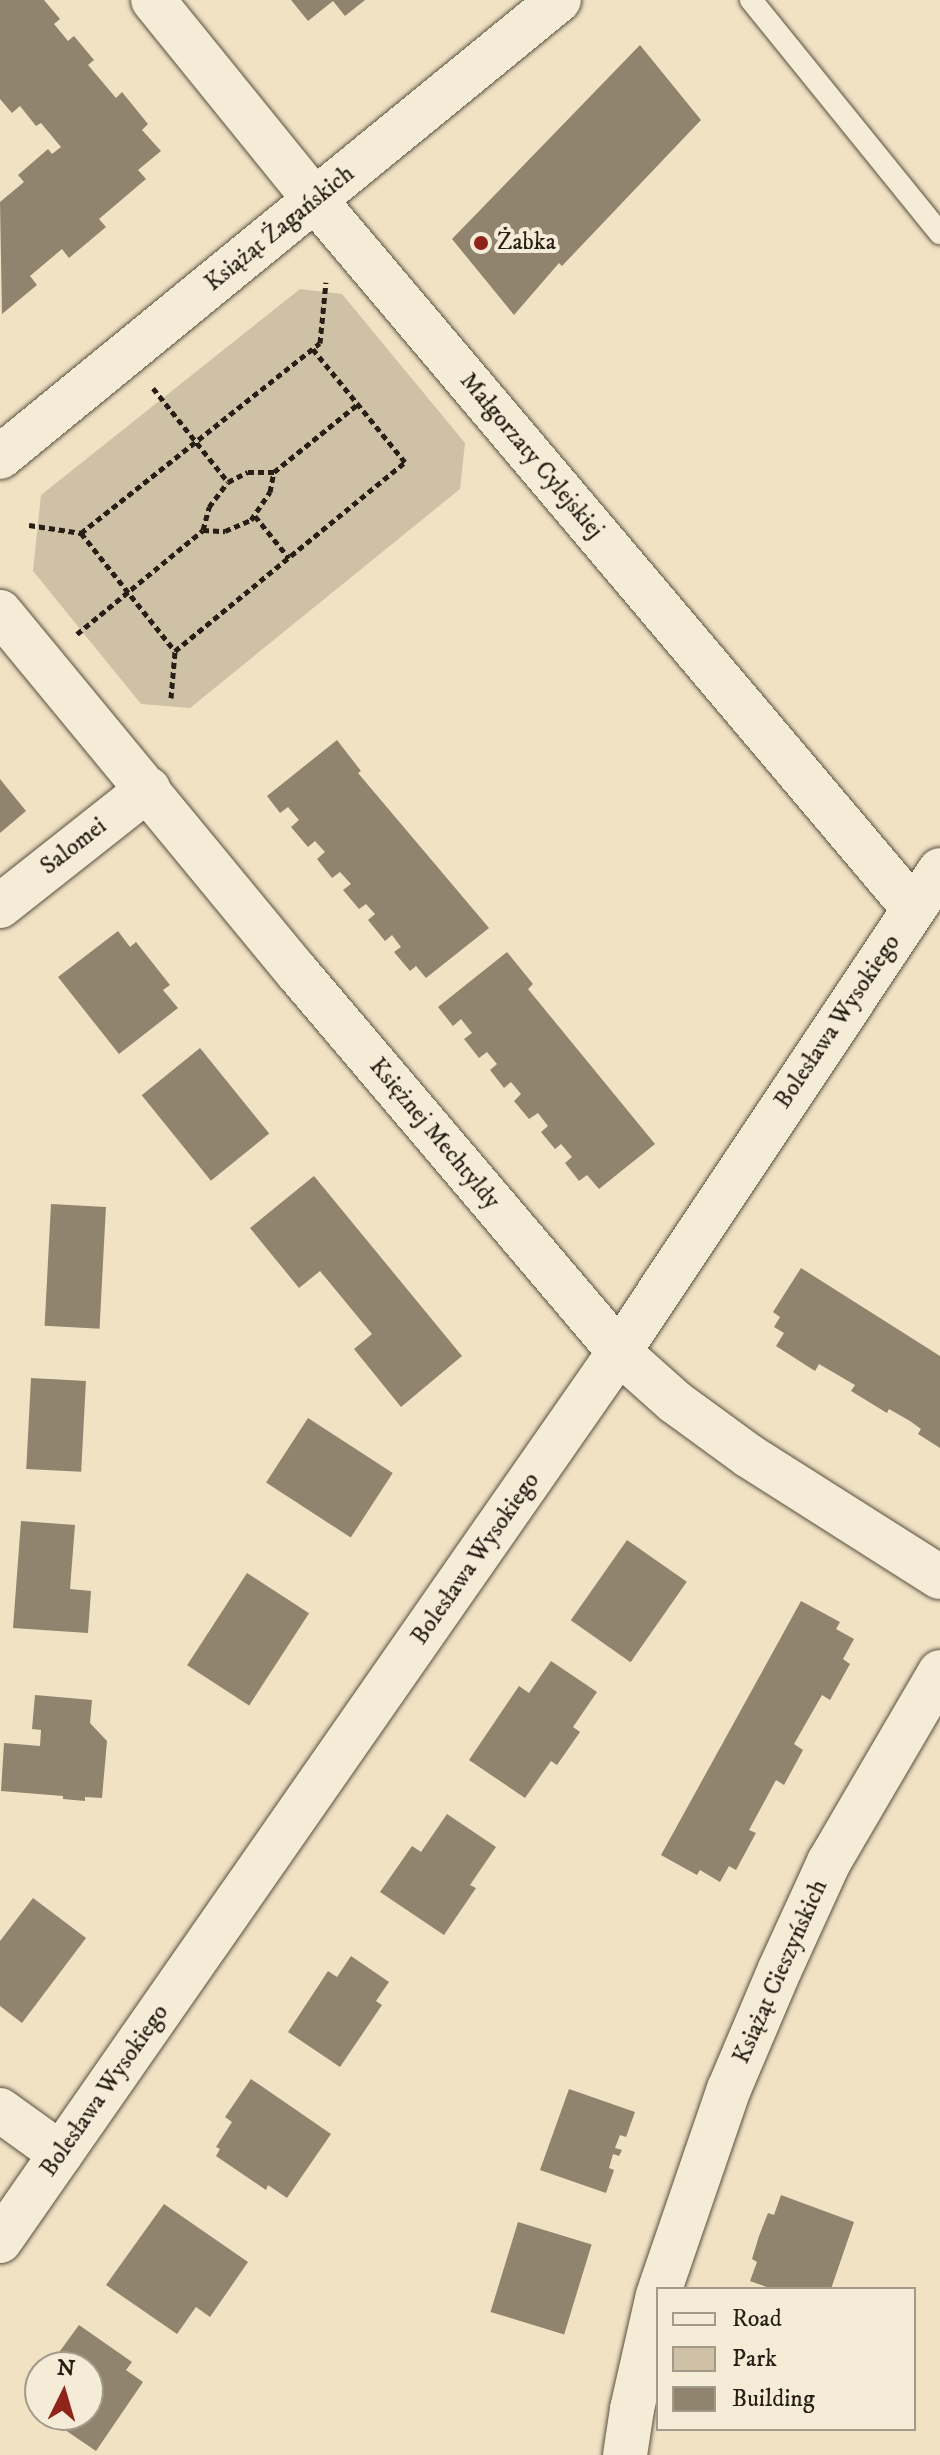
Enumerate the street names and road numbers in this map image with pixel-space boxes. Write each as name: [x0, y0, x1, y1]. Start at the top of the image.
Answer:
street label: Książąt Żagańskich: [200, 160, 360, 298]
street label: Małgorzaty Cylejskiej: [453, 367, 609, 545]
street label: Salomei: [35, 812, 113, 882]
street label: Bolesława Wysokiego: [769, 930, 907, 1114]
street label: Księżnej Mechtyldy: [363, 1053, 505, 1215]
street label: Bolesława Wysokiego: [406, 1467, 546, 1651]
street label: Książąt Cieszyńskich: [728, 1876, 834, 2068]
street label: Bolesława Wysokiego: [35, 1999, 175, 2183]

